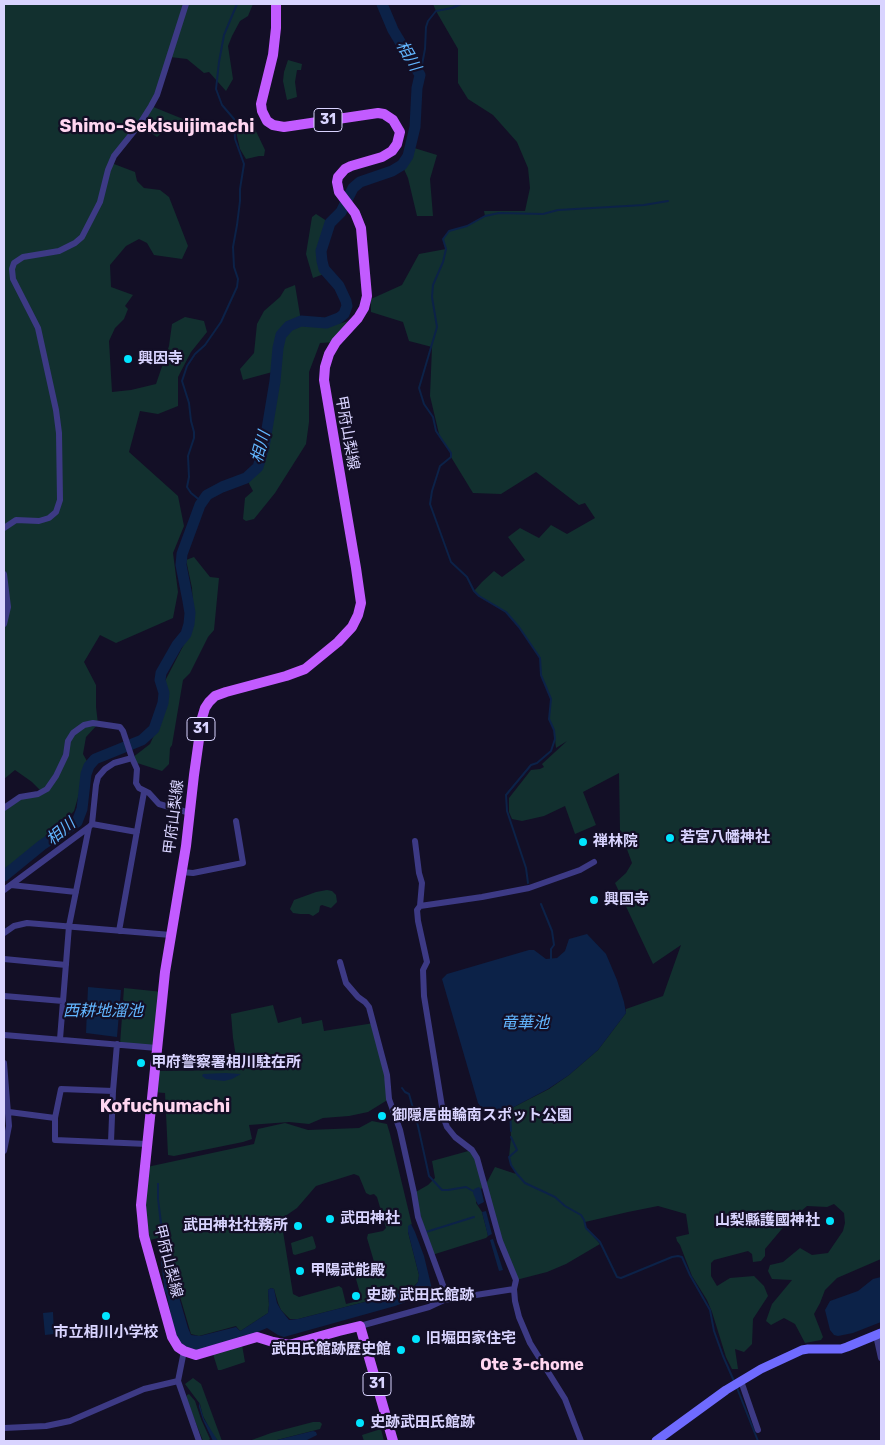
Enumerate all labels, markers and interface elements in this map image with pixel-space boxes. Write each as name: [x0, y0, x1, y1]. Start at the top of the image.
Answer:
water label: 相川: [392, 37, 424, 75]
road number: 31: [314, 108, 342, 132]
district label: Shimo-Sekisuijimachi: [60, 116, 254, 138]
place label: 興因寺: [138, 350, 183, 368]
marker: 興因寺: [122, 353, 134, 365]
street label: 甲府山梨線: [332, 395, 362, 471]
water label: 相川: [248, 429, 274, 465]
road number: 31: [187, 718, 215, 741]
street label: 甲府山梨線: [160, 779, 188, 855]
water label: 相川: [43, 814, 79, 850]
place label: 若宮八幡神社: [680, 829, 770, 847]
marker: 若宮八幡神社: [664, 832, 676, 844]
place label: 禅林院: [593, 833, 638, 851]
marker: 禅林院: [577, 836, 589, 848]
place label: 興国寺: [604, 891, 649, 909]
marker: 興国寺: [588, 894, 600, 906]
water label: 西耕地溜池: [63, 1001, 143, 1021]
water label: 竜華池: [501, 1013, 549, 1033]
place label: 甲府警察署相川駐在所: [151, 1054, 301, 1072]
marker: 甲府警察署相川駐在所: [135, 1057, 147, 1069]
district label: Kofuchumachi: [100, 1096, 230, 1118]
place label: 御隠居曲輪南スポット公園: [392, 1107, 572, 1125]
marker: 御隠居曲輪南スポット公園: [376, 1110, 388, 1122]
place label: 武田神社: [340, 1210, 400, 1228]
place label: 山梨縣護國神社: [715, 1212, 820, 1230]
marker: 武田神社: [324, 1213, 336, 1225]
marker: 山梨縣護國神社: [824, 1215, 836, 1227]
place label: 武田神社社務所: [183, 1217, 288, 1235]
marker: 武田神社社務所: [292, 1220, 304, 1232]
street label: 甲府山梨線: [150, 1222, 186, 1300]
place label: 甲陽武能殿: [310, 1262, 385, 1280]
marker: 甲陽武能殿: [294, 1265, 306, 1277]
place label: 史跡 武田氏館跡: [366, 1287, 474, 1305]
marker: 史跡 武田氏館跡: [350, 1290, 362, 1302]
marker: 市立相川小学校: [100, 1310, 112, 1322]
place label: 市立相川小学校: [54, 1324, 158, 1342]
place label: 旧堀田家住宅: [426, 1330, 516, 1348]
marker: 旧堀田家住宅: [410, 1333, 422, 1345]
place label: 武田氏館跡歴史館: [271, 1341, 391, 1359]
marker: 武田氏館跡歴史館: [395, 1344, 407, 1356]
district label: Ote 3-chome: [480, 1355, 584, 1375]
road number: 31: [363, 1372, 391, 1396]
place label: 史跡武田氏館跡: [370, 1414, 475, 1432]
marker: 史跡武田氏館跡: [354, 1417, 366, 1429]

